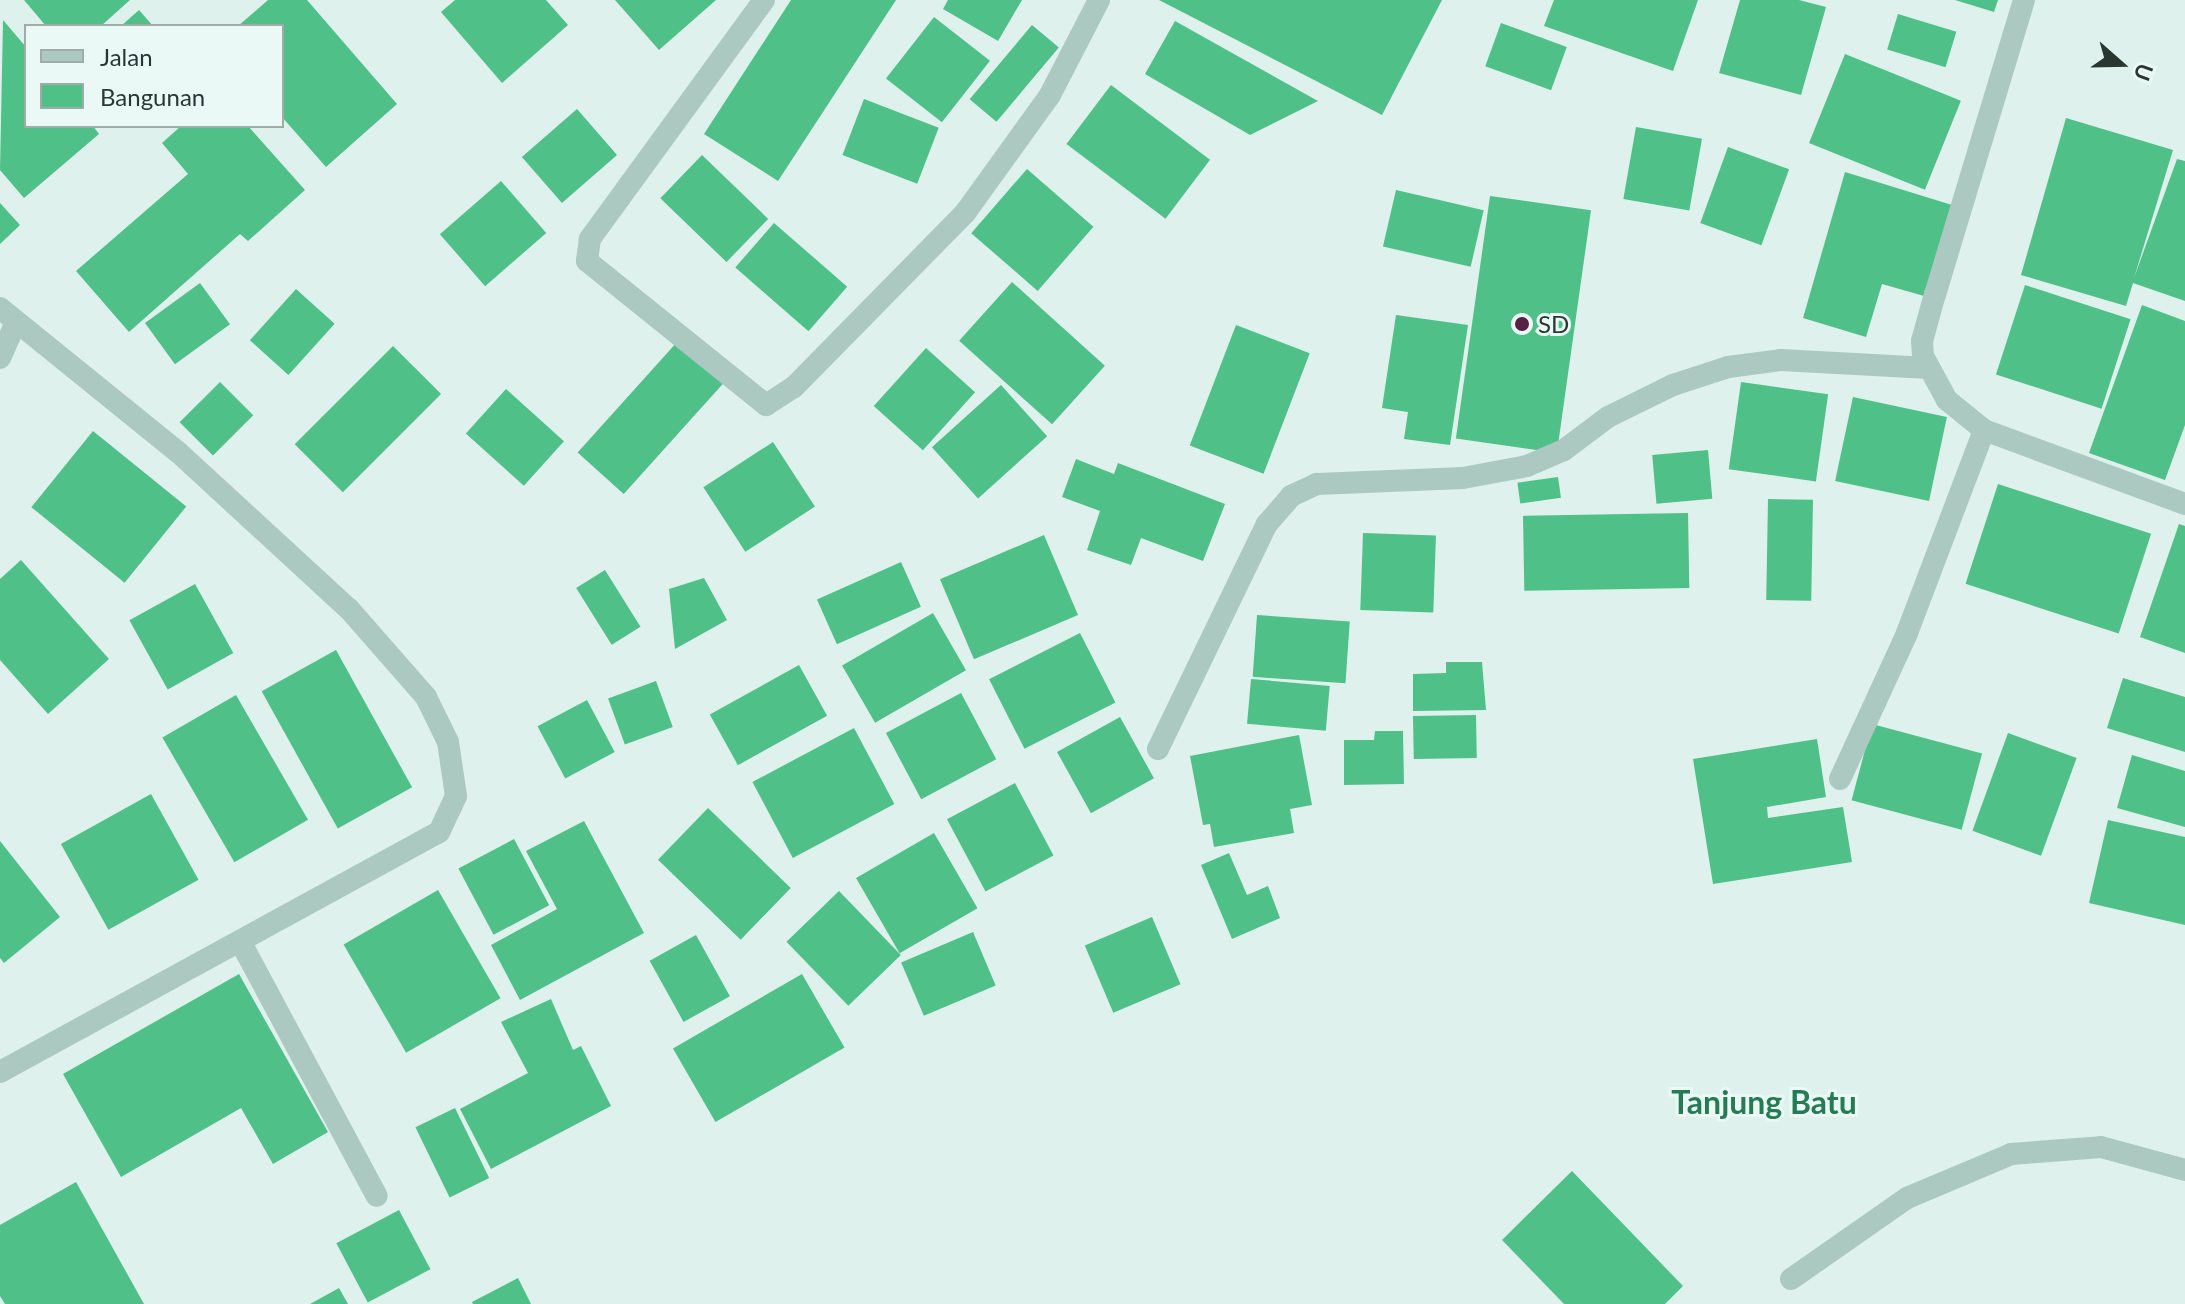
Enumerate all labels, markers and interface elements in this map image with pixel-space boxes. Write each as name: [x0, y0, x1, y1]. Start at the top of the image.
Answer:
legend: [24, 24, 284, 128]
north arrow: [2081, 24, 2161, 104]
text: Jalan: [100, 42, 153, 71]
text: U: [2129, 60, 2160, 85]
text: Bangunan: [100, 82, 205, 111]
place label: SD: [1538, 310, 1569, 338]
marker: SD: [1513, 315, 1531, 333]
district label: Tanjung Batu: [1671, 1083, 1857, 1121]

